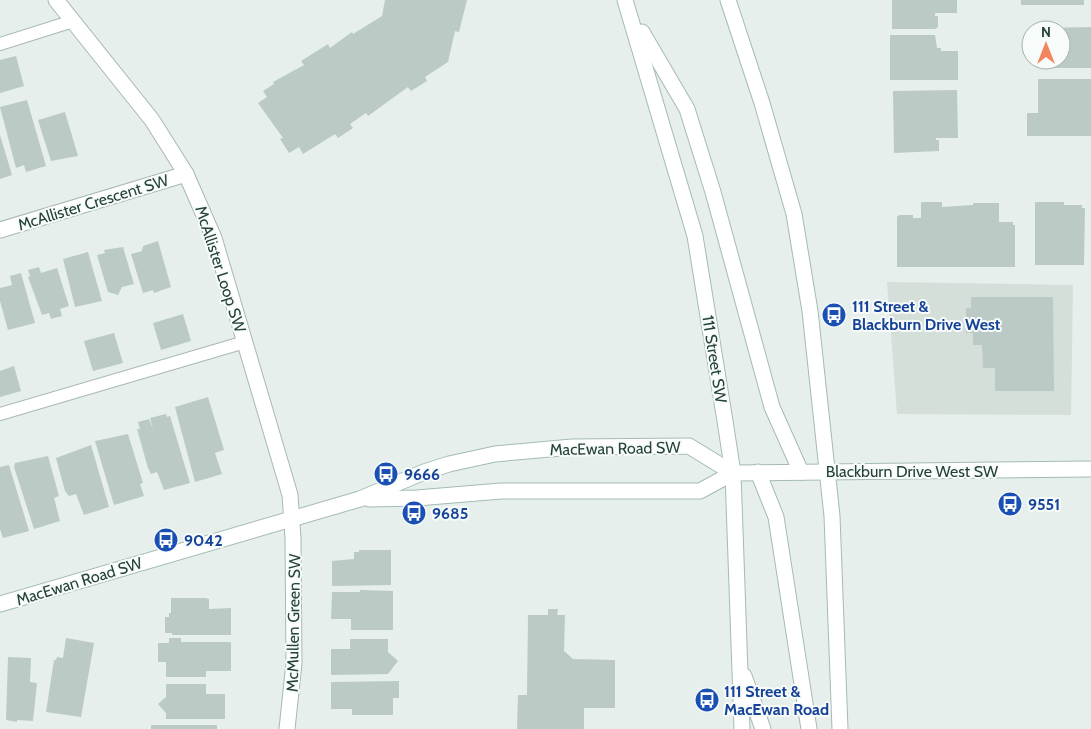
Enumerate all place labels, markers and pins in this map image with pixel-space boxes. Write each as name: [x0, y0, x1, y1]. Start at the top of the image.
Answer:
place label: 111 Street & Blackburn Drive West: [852, 297, 1001, 334]
bus stop icon: 111 Street & Blackburn Drive West: [821, 302, 847, 328]
bus stop icon: 9666: [373, 461, 399, 487]
place label: 9666: [404, 465, 440, 484]
bus stop icon: 9551: [997, 491, 1023, 517]
place label: 9551: [1028, 495, 1060, 514]
bus stop icon: 9685: [401, 500, 427, 526]
place label: 9685: [432, 504, 468, 523]
bus stop icon: 9042: [153, 527, 179, 553]
place label: 9042: [184, 531, 223, 550]
place label: 111 Street & MacEwan Road: [724, 682, 829, 719]
bus stop icon: 111 Street & MacEwan Road: [694, 687, 720, 713]

